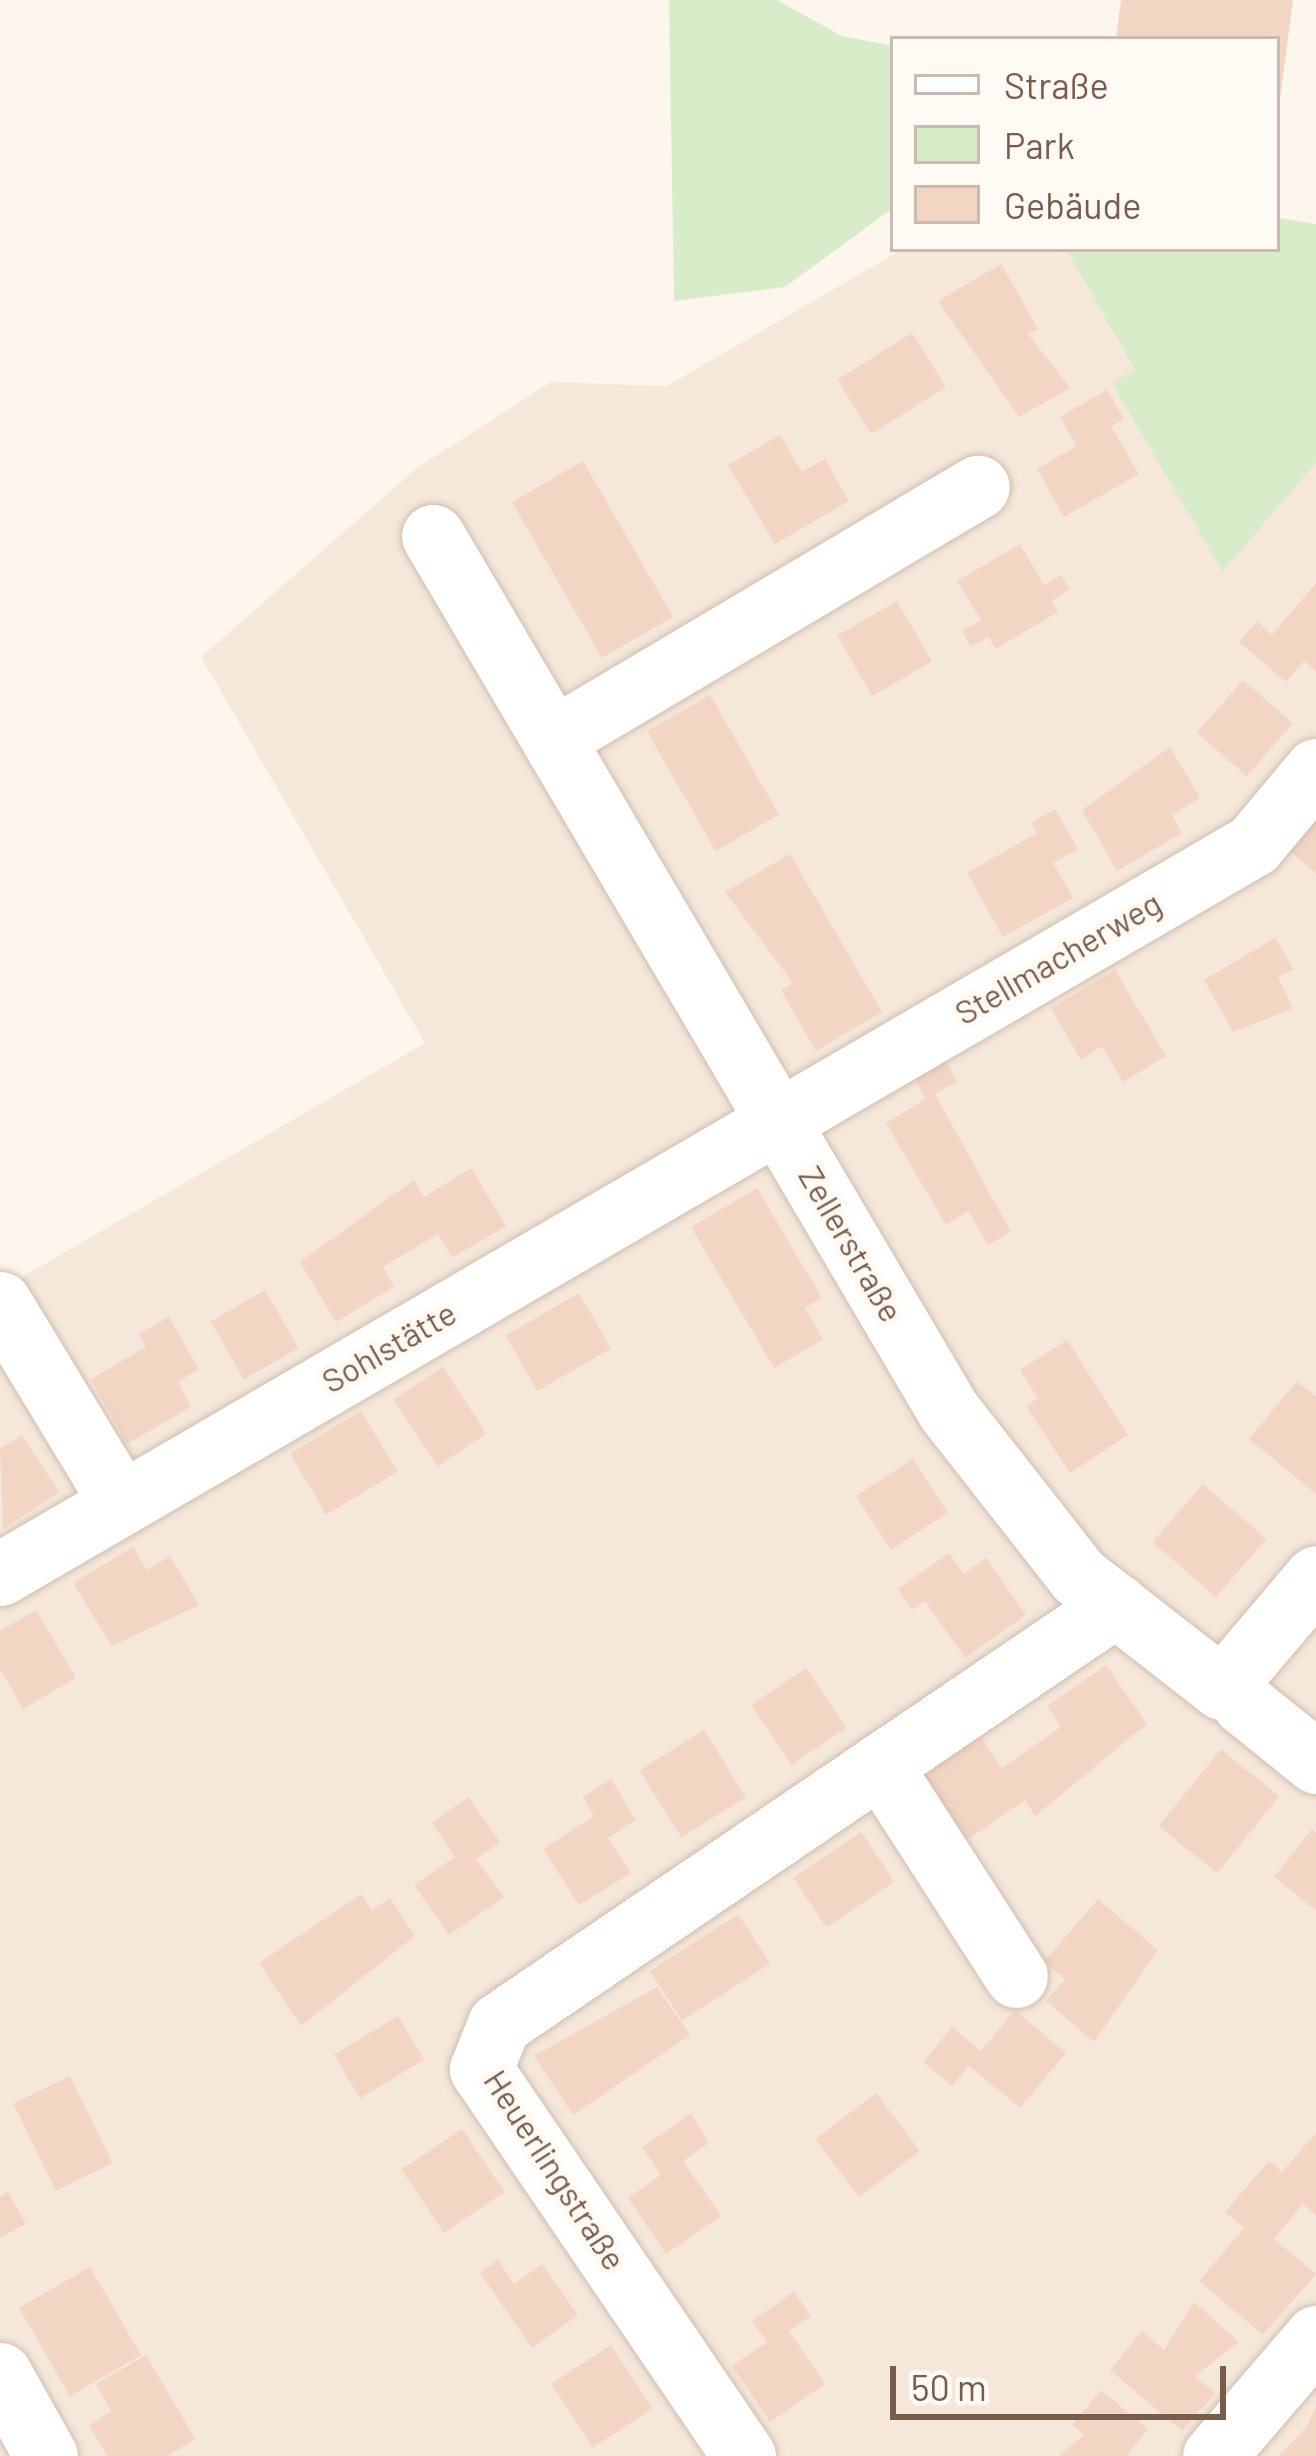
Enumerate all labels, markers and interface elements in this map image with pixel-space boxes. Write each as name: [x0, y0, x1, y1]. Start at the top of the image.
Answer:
legend: [890, 36, 1280, 252]
text: Straße: [1004, 63, 1109, 106]
text: Park: [1004, 123, 1075, 166]
text: Gebäude: [1004, 183, 1141, 226]
street label: Stellmacherweg: [948, 883, 1168, 1033]
street label: Zellerstraße: [791, 1159, 911, 1329]
street label: Sohlstätte: [315, 1293, 463, 1401]
street label: Heuerlingstraße: [476, 2063, 634, 2277]
scale bar: [896, 2342, 1232, 2416]
text: 50 m: [911, 2365, 987, 2408]

